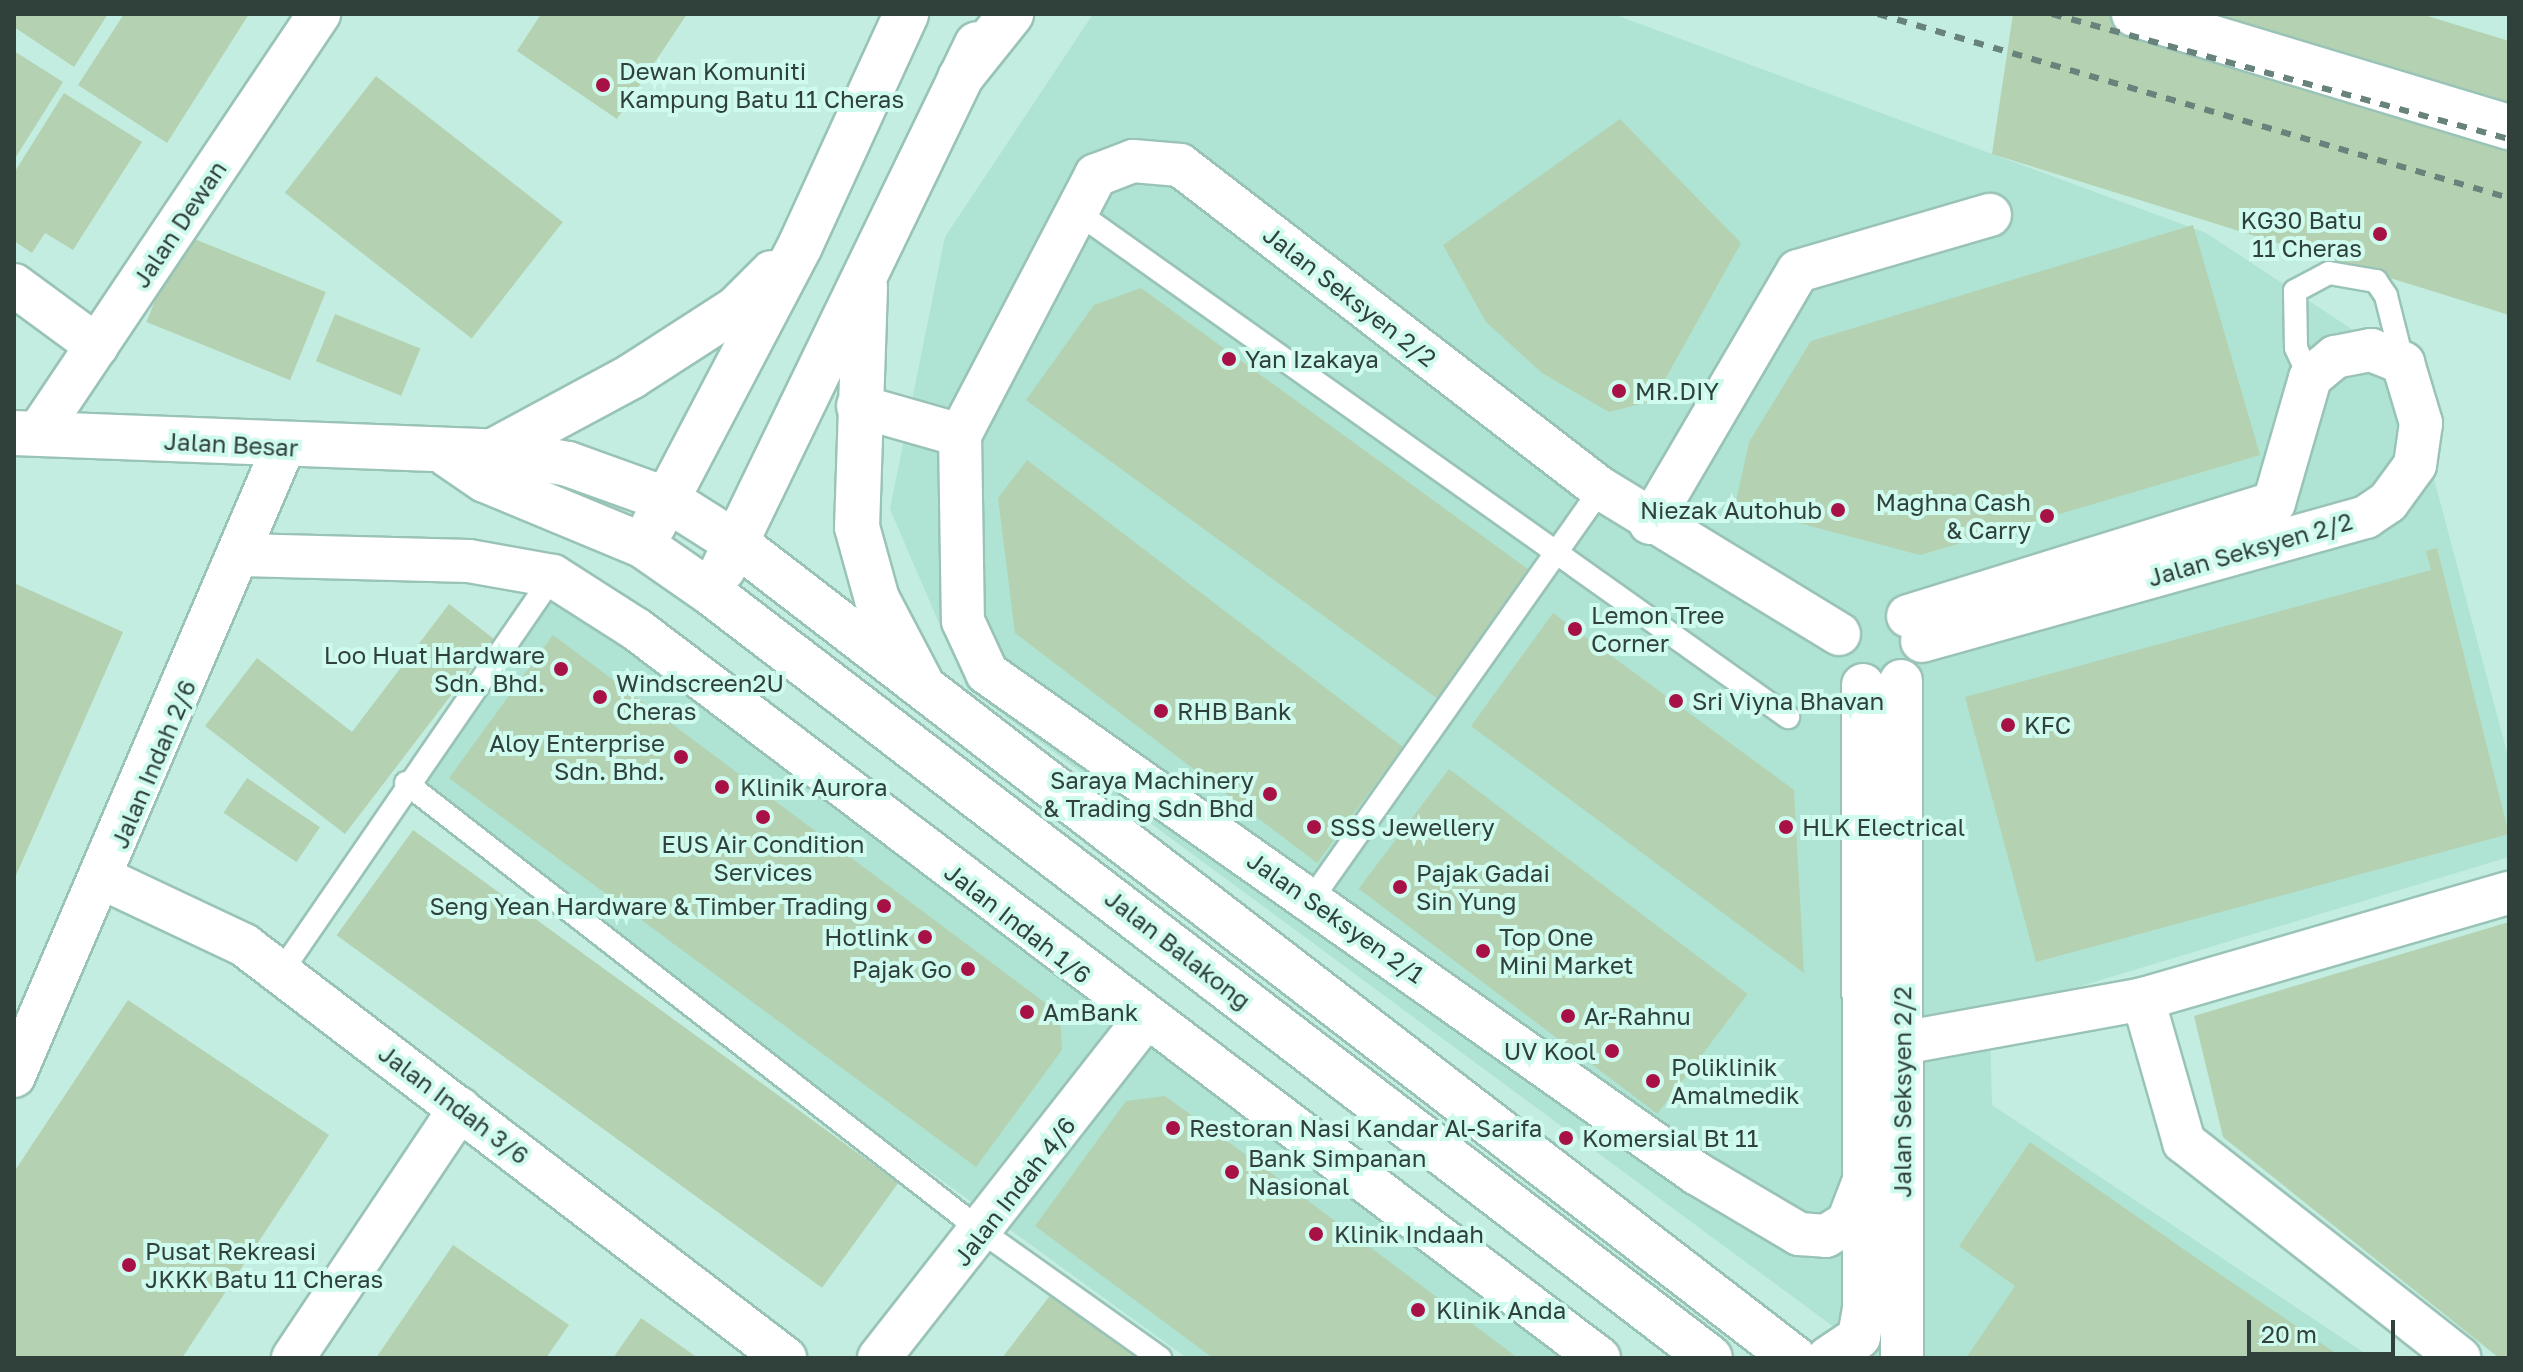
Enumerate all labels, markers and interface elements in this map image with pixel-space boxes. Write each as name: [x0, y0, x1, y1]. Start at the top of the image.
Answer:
place label: Dewan Komuniti Kampung Batu 11 Cheras: [619, 57, 904, 113]
marker: Dewan Komuniti Kampung Batu 11 Cheras: [594, 76, 612, 94]
street label: Jalan Dewan: [126, 155, 232, 293]
place label: KG30 Batu 11 Cheras: [2241, 206, 2362, 262]
street label: Jalan Seksyen 2/2: [1258, 220, 1442, 372]
marker: KG30 Batu 11 Cheras: [2369, 223, 2391, 245]
place label: Yan Izakaya: [1245, 345, 1379, 373]
marker: Yan Izakaya: [1220, 350, 1238, 368]
place label: MR.DIY: [1635, 377, 1719, 405]
marker: MR.DIY: [1610, 382, 1628, 400]
street label: Jalan Besar: [163, 426, 299, 462]
place label: Maghna Cash & Carry: [1876, 488, 2031, 544]
place label: Niezak Autohub: [1640, 496, 1822, 524]
marker: Niezak Autohub: [1829, 501, 1847, 519]
street label: Jalan Seksyen 2/2: [2144, 506, 2356, 592]
marker: Maghna Cash & Carry: [2038, 507, 2056, 525]
place label: Lemon Tree Corner: [1591, 601, 1724, 657]
marker: Lemon Tree Corner: [1566, 620, 1584, 638]
place label: Loo Huat Hardware Sdn. Bhd.: [324, 641, 545, 697]
marker: Loo Huat Hardware Sdn. Bhd.: [552, 660, 570, 678]
place label: Windscreen2U Cheras: [616, 669, 784, 725]
street label: Jalan Indah 2/6: [105, 675, 201, 853]
place label: Sri Viyna Bhavan: [1692, 687, 1884, 715]
marker: Windscreen2U Cheras: [591, 688, 609, 706]
marker: Sri Viyna Bhavan: [1667, 692, 1685, 710]
place label: RHB Bank: [1177, 697, 1292, 725]
marker: RHB Bank: [1152, 702, 1170, 720]
place label: KFC: [2024, 711, 2071, 739]
marker: KFC: [1999, 716, 2017, 734]
place label: Aloy Enterprise Sdn. Bhd.: [489, 729, 665, 785]
marker: Aloy Enterprise Sdn. Bhd.: [672, 748, 690, 766]
place label: Saraya Machinery & Trading Sdn Bhd: [1043, 766, 1254, 822]
place label: Klinik Aurora: [740, 773, 888, 801]
marker: Klinik Aurora: [711, 776, 733, 798]
marker: Saraya Machinery & Trading Sdn Bhd: [1261, 785, 1279, 803]
marker: EUS Air Condition Services: [754, 808, 772, 826]
place label: SSS Jewellery: [1330, 813, 1495, 841]
place label: HLK Electrical: [1802, 813, 1965, 841]
marker: SSS Jewellery: [1305, 818, 1323, 836]
marker: HLK Electrical: [1777, 818, 1795, 836]
place label: EUS Air Condition Services: [661, 830, 865, 886]
street label: Jalan Seksyen 2/1: [1242, 845, 1430, 989]
street label: Jalan Indah 1/6: [939, 857, 1097, 989]
place label: Pajak Gadai Sin Yung: [1416, 859, 1550, 915]
marker: Pajak Gadai Sin Yung: [1391, 878, 1409, 896]
street label: Jalan Balakong: [1099, 883, 1257, 1015]
place label: Seng Yean Hardware & Timber Trading: [429, 892, 868, 920]
marker: Seng Yean Hardware & Timber Trading: [875, 897, 893, 915]
place label: Hotlink: [824, 923, 909, 951]
place label: Top One Mini Market: [1499, 923, 1633, 979]
marker: Hotlink: [916, 928, 934, 946]
marker: Top One Mini Market: [1474, 942, 1492, 960]
place label: Pajak Go: [852, 955, 952, 983]
marker: Pajak Go: [959, 960, 977, 978]
street label: Jalan Seksyen 2/2: [1888, 986, 1916, 1198]
place label: AmBank: [1043, 998, 1138, 1026]
place label: Ar-Rahnu: [1584, 1002, 1691, 1030]
marker: AmBank: [1018, 1003, 1036, 1021]
marker: Ar-Rahnu: [1559, 1007, 1577, 1025]
place label: UV Kool: [1504, 1037, 1596, 1065]
street label: Jalan Indah 3/6: [373, 1038, 535, 1170]
marker: UV Kool: [1603, 1042, 1621, 1060]
place label: Poliklinik Amalmedik: [1671, 1053, 1799, 1109]
marker: Poliklinik Amalmedik: [1642, 1070, 1664, 1092]
street label: Jalan Indah 4/6: [947, 1111, 1081, 1271]
place label: Restoran Nasi Kandar Al-Sarifa: [1189, 1114, 1542, 1142]
marker: Restoran Nasi Kandar Al-Sarifa: [1164, 1119, 1182, 1137]
place label: Komersial Bt 11: [1582, 1124, 1758, 1152]
marker: Komersial Bt 11: [1557, 1129, 1575, 1147]
place label: Bank Simpanan Nasional: [1248, 1144, 1426, 1200]
marker: Bank Simpanan Nasional: [1223, 1163, 1241, 1181]
place label: Klinik Indaah: [1334, 1220, 1484, 1248]
marker: Klinik Indaah: [1305, 1223, 1327, 1245]
place label: Pusat Rekreasi JKKK Batu 11 Cheras: [145, 1237, 383, 1293]
marker: Pusat Rekreasi JKKK Batu 11 Cheras: [120, 1256, 138, 1274]
place label: Klinik Anda: [1436, 1296, 1566, 1324]
marker: Klinik Anda: [1407, 1299, 1429, 1321]
scale bar: [2251, 1304, 2399, 1354]
text: 20 m: [2261, 1319, 2317, 1348]

